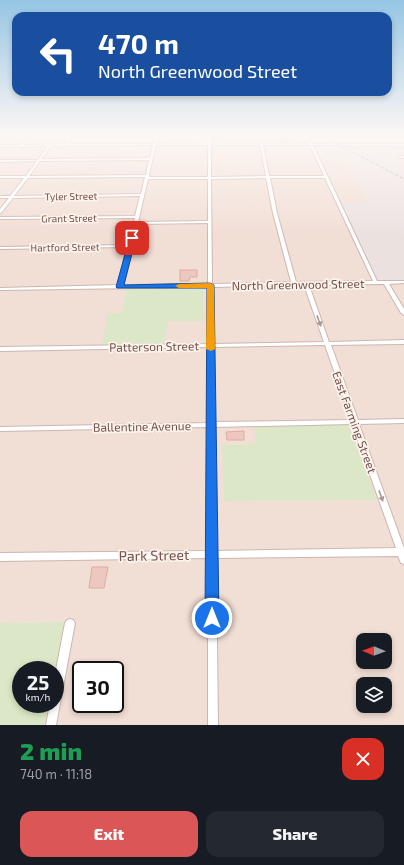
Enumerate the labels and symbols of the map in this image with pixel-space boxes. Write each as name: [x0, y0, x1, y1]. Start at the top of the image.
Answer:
street label: Tyler Street: [45, 190, 98, 202]
street label: Grant Street: [41, 212, 97, 224]
pin: [115, 221, 149, 255]
street label: Hartford Street: [30, 240, 100, 254]
street label: North Greenwood Street: [232, 276, 365, 292]
one-way arrow: [316, 315, 322, 327]
street label: Patterson Street: [109, 338, 200, 354]
street label: East Farming Street: [330, 369, 380, 475]
street label: Ballentine Avenue: [93, 418, 191, 434]
one-way arrow: [379, 490, 385, 502]
street label: Park Street: [119, 546, 189, 564]
position arrow: [191, 597, 233, 639]
north arrow: [356, 633, 392, 669]
speed limit sign: 30: [72, 661, 124, 713]

